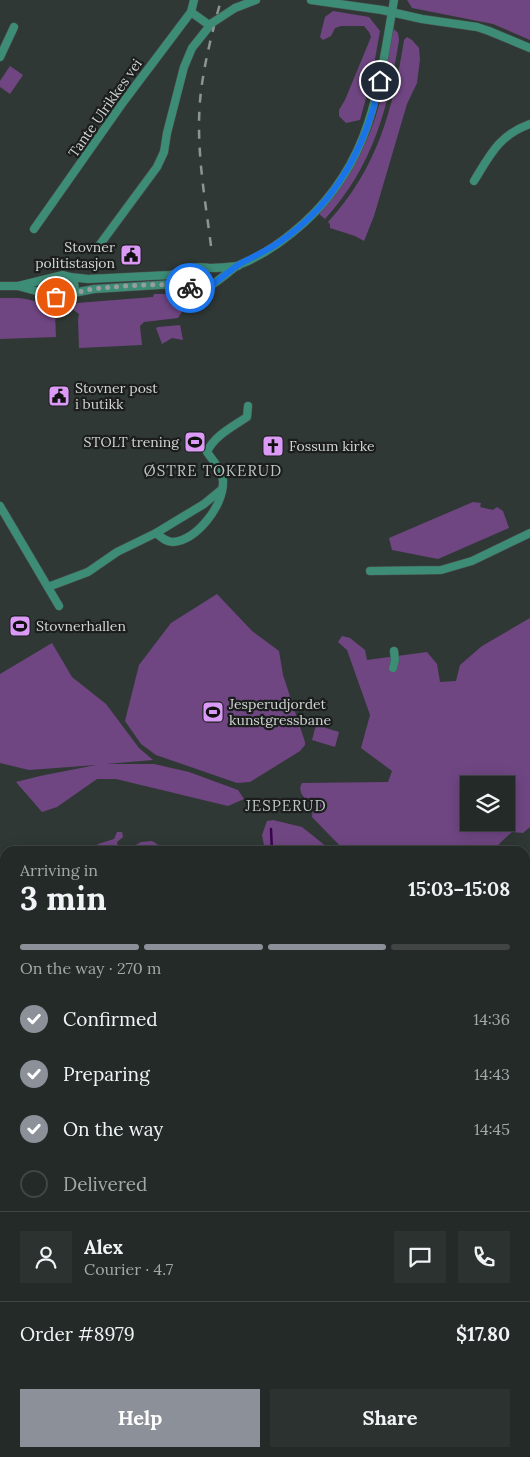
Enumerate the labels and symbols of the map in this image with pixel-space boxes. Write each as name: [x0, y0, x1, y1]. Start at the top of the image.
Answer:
street label: Tante Ulrikkes vei: [64, 55, 146, 161]
pin: [359, 60, 401, 102]
place label: Stovner politistasjon: [35, 238, 115, 272]
public building icon: Stovner politistasjon: [119, 243, 143, 267]
courier: [165, 263, 215, 313]
pin: [35, 276, 77, 318]
place label: Stovner post i butikk: [75, 379, 158, 413]
public building icon: Stovner post i butikk: [47, 384, 71, 408]
sports icon: STOLT trening: [183, 430, 207, 454]
place label: STOLT trening: [84, 433, 179, 451]
church icon: Fossum kirke: [261, 434, 285, 458]
place label: Fossum kirke: [289, 437, 375, 455]
district label: ØSTRE TOKERUD: [144, 461, 282, 480]
sports icon: Stovnerhallen: [8, 614, 32, 638]
place label: Stovnerhallen: [36, 617, 126, 635]
place label: Jesperudjordet kunstgressbane: [228, 695, 331, 729]
sports icon: Jesperudjordet kunstgressbane: [201, 700, 225, 724]
district label: JESPERUD: [244, 796, 327, 815]

